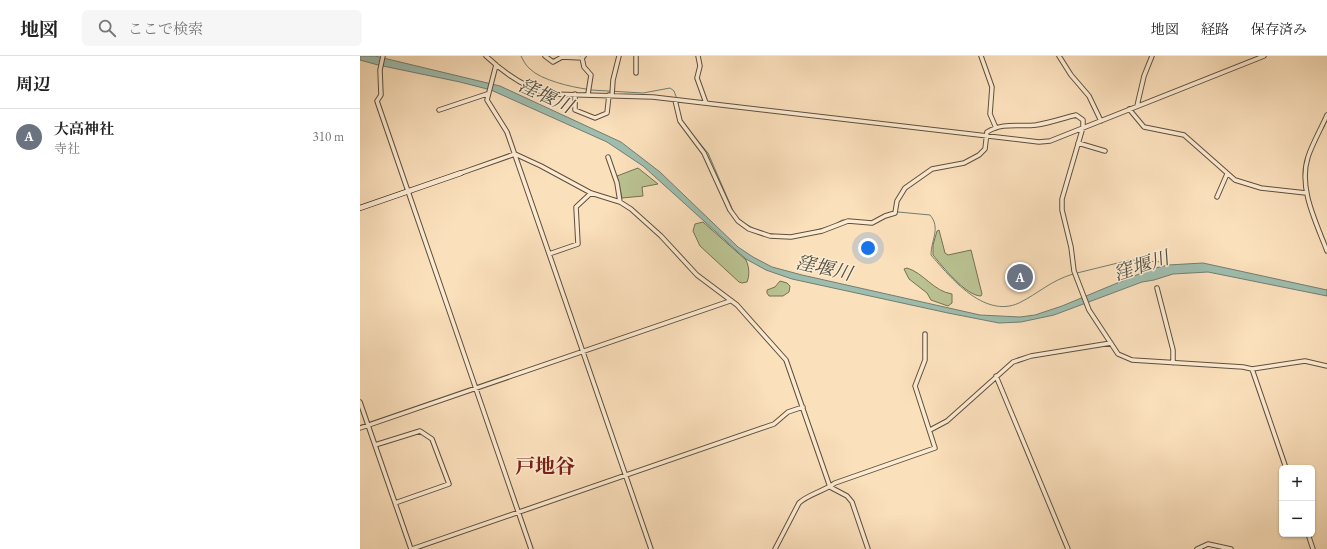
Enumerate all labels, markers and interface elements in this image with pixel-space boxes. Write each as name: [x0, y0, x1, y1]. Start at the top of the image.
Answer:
search box: [82, 10, 362, 46]
text: 地図: [20, 17, 58, 42]
icon: search: [96, 17, 118, 39]
text: ここで検索: [128, 19, 203, 38]
text: 地図: [1151, 20, 1179, 38]
text: 経路: [1201, 20, 1229, 38]
text: 保存済み: [1251, 20, 1307, 38]
water label: 窪堰川: [515, 72, 579, 120]
text: 周辺: [16, 73, 50, 95]
text: 大高神社: [54, 119, 114, 138]
text: A: [24, 128, 34, 145]
text: 310 m: [313, 128, 344, 145]
text: 寺社: [54, 140, 80, 157]
your location: [858, 238, 878, 258]
water label: 窪堰川: [1110, 244, 1174, 286]
water label: 窪堰川: [793, 249, 856, 287]
pin: A: [1007, 262, 1033, 292]
district label: 戸地谷: [515, 453, 575, 479]
map controls: [1279, 465, 1315, 537]
button: +: [1279, 465, 1315, 501]
button: −: [1279, 501, 1315, 537]

